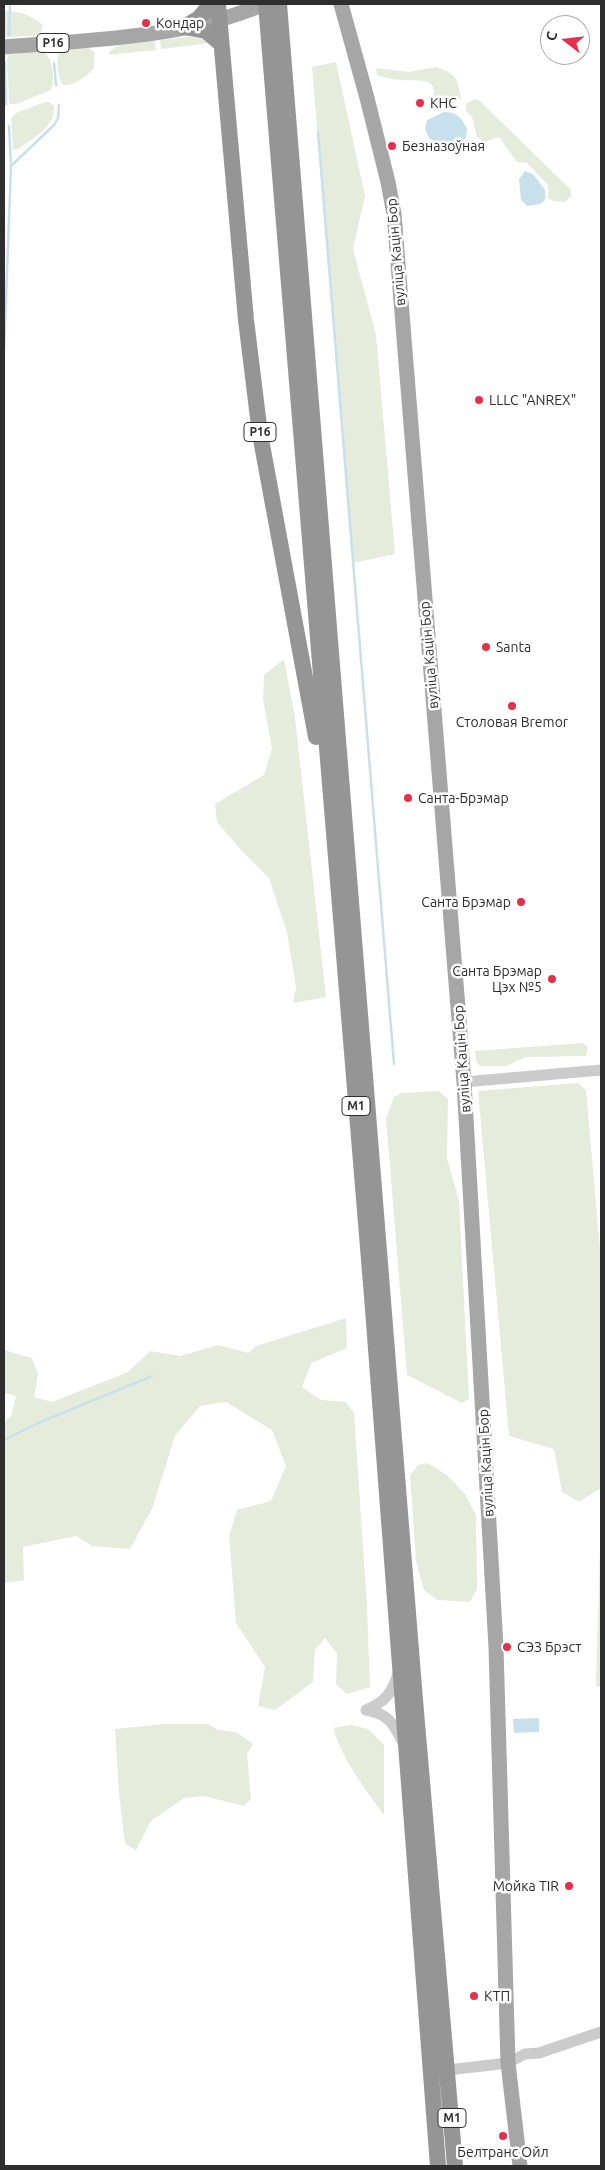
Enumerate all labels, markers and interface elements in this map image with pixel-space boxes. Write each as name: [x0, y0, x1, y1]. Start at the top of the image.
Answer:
place label: Кондар: [156, 15, 204, 31]
north arrow: [540, 15, 590, 65]
marker: Кондар: [140, 17, 152, 29]
text: С: [543, 30, 560, 43]
road number: Р16: [37, 34, 69, 52]
place label: КНС: [430, 95, 457, 111]
marker: КНС: [414, 97, 426, 109]
place label: Безназоўная: [402, 138, 485, 154]
marker: Безназоўная: [386, 140, 398, 152]
street label: вуліца Кацін Бор: [383, 197, 409, 307]
place label: LLLC "ANREX": [489, 392, 576, 408]
marker: LLLC "ANREX": [473, 394, 485, 406]
road number: Р16: [244, 422, 276, 442]
street label: вуліца Кацін Бор: [416, 600, 442, 710]
place label: Santa: [496, 639, 531, 655]
marker: Santa: [480, 641, 492, 653]
marker: Столовая Bremor: [506, 700, 518, 712]
place label: Столовая Bremor: [456, 714, 568, 730]
place label: Санта-Брэмар: [418, 790, 509, 806]
marker: Санта-Брэмар: [402, 792, 414, 804]
place label: Санта Брэмар: [421, 894, 511, 910]
marker: Санта Брэмар: [515, 896, 527, 908]
place label: Санта Брэмар Цэх №5: [452, 963, 542, 996]
marker: Санта Брэмар Цэх №5: [546, 973, 558, 985]
street label: вуліца Кацін Бор: [450, 1005, 474, 1113]
road number: М1: [342, 1096, 370, 1116]
street label: вуліца Кацін Бор: [475, 1409, 497, 1517]
place label: СЭЗ Брэст: [517, 1639, 581, 1655]
marker: СЭЗ Брэст: [501, 1641, 513, 1653]
place label: Мойка TIR: [493, 1878, 559, 1894]
marker: Мойка TIR: [563, 1880, 575, 1892]
place label: КТП: [484, 1988, 510, 2004]
marker: КТП: [468, 1990, 480, 2002]
road number: М1: [438, 2108, 466, 2128]
marker: Белтранс Ойл: [497, 2130, 509, 2142]
place label: Белтранс Ойл: [457, 2144, 549, 2160]

